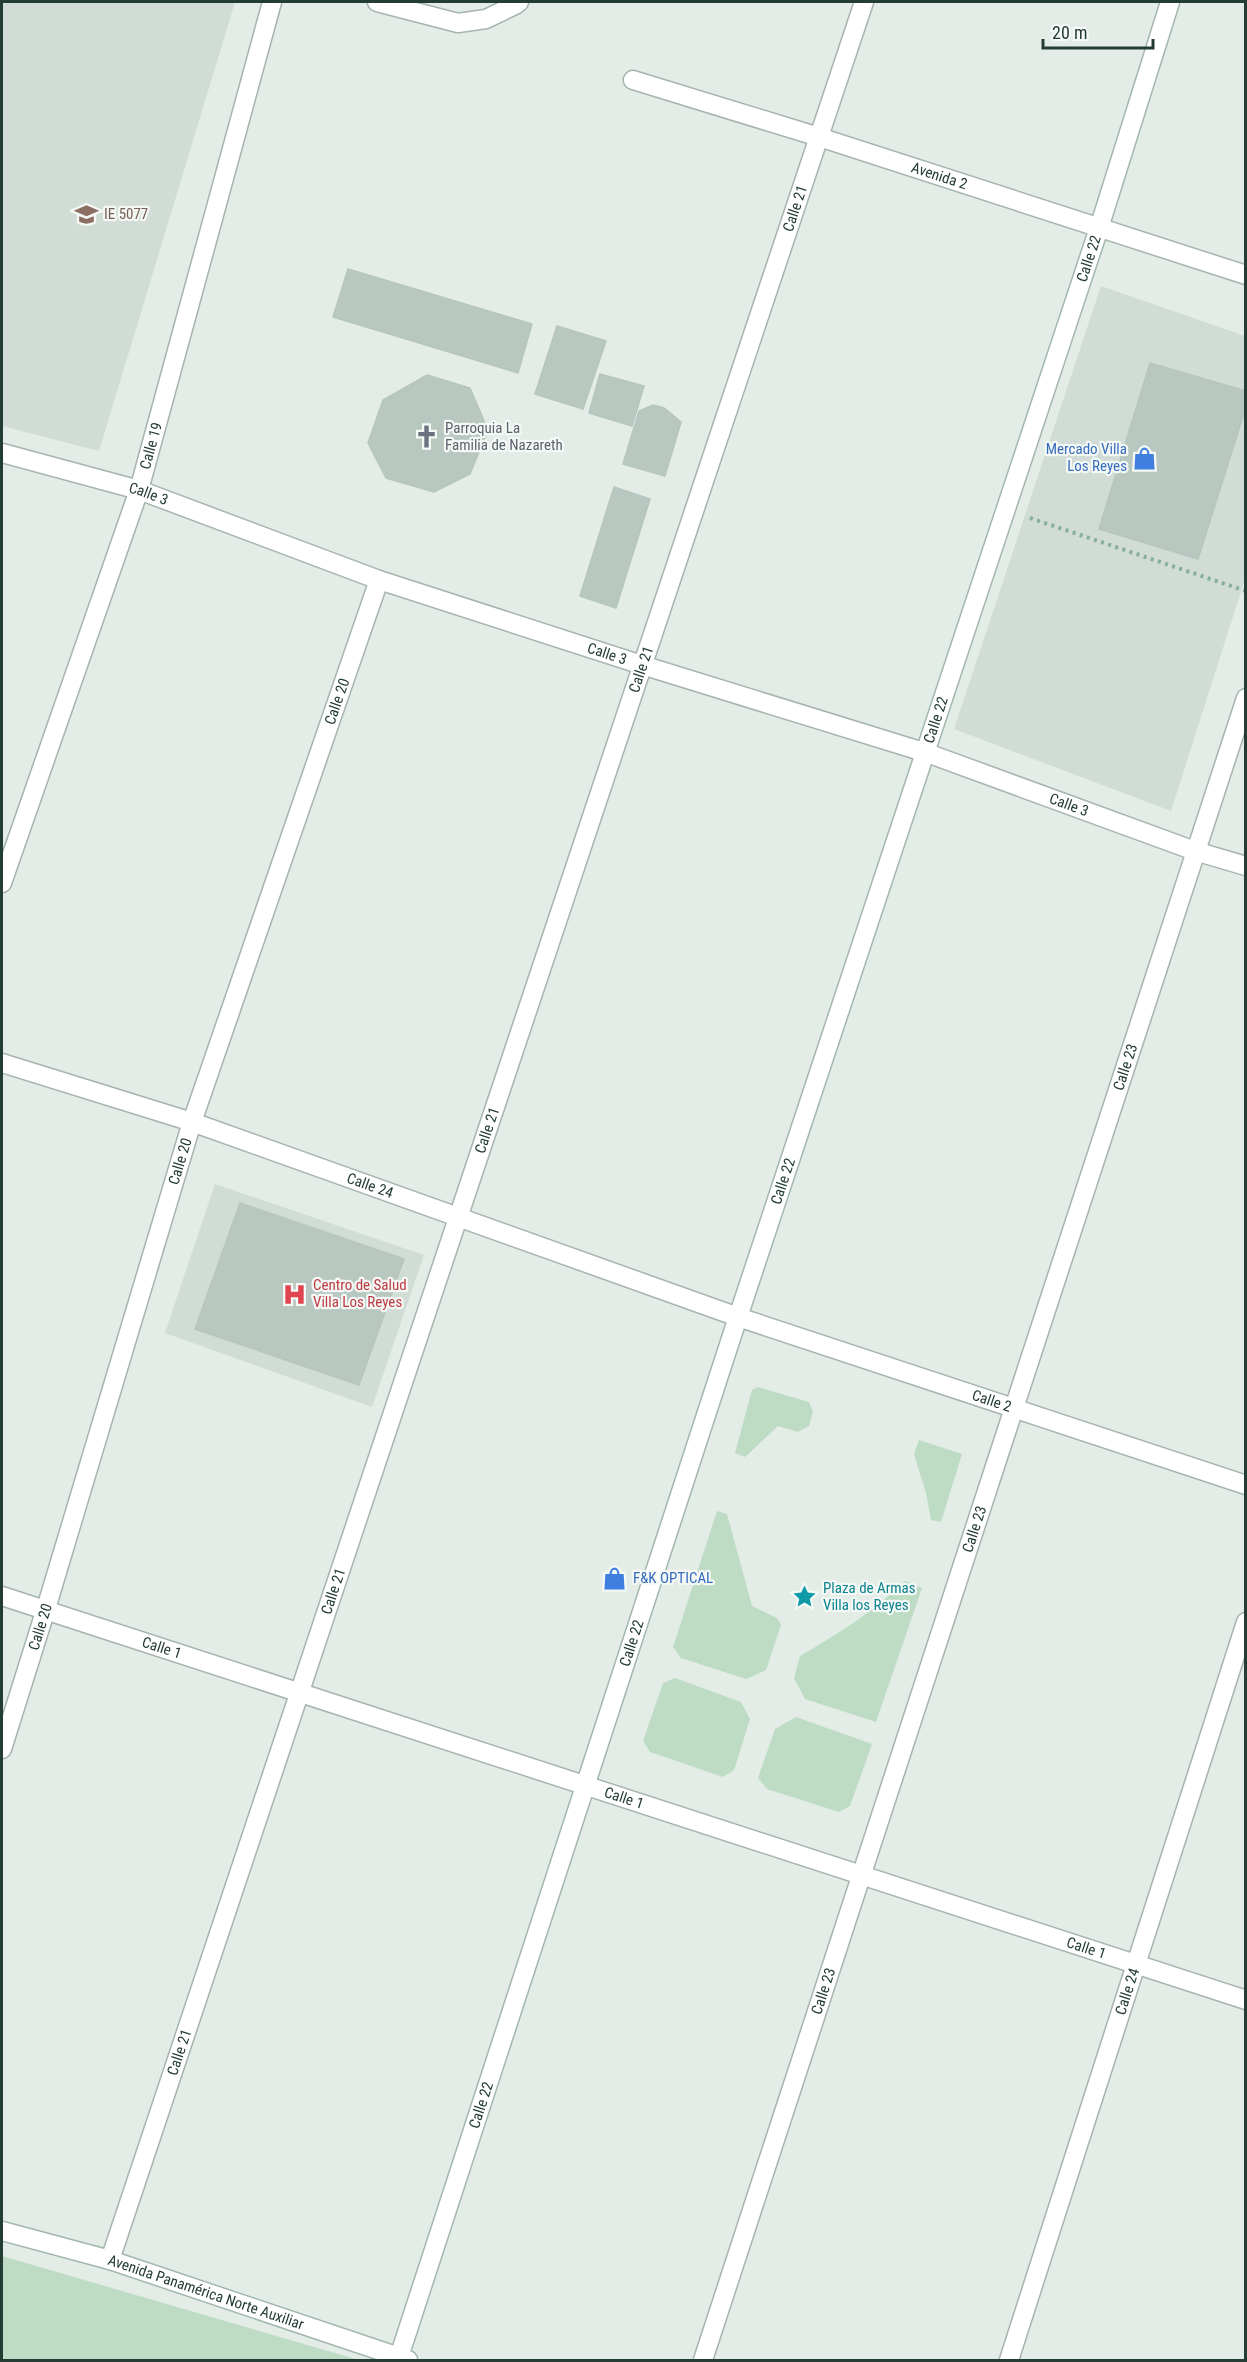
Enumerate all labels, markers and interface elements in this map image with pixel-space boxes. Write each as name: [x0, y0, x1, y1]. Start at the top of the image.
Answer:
scale bar: [1043, 12, 1152, 50]
text: 20 m: [1052, 22, 1087, 43]
street label: Avenida 2: [909, 158, 970, 193]
street label: Calle 21: [779, 183, 811, 234]
school or university icon: IE 5077: [73, 201, 99, 227]
place label: IE 5077: [104, 205, 148, 223]
street label: Calle 22: [1073, 233, 1105, 284]
place label: Parroquia La Familia de Nazareth: [445, 419, 563, 454]
street label: Calle 19: [136, 420, 166, 471]
church icon: Parroquia La Familia de Nazareth: [414, 424, 440, 450]
place label: Mercado Villa Los Reyes: [1046, 440, 1127, 475]
shop icon: Mercado Villa Los Reyes: [1132, 445, 1158, 471]
street label: Calle 3: [127, 479, 171, 509]
street label: Calle 3: [585, 639, 629, 669]
street label: Calle 21: [625, 644, 657, 695]
street label: Calle 20: [321, 676, 353, 727]
street label: Calle 22: [920, 694, 952, 746]
street label: Calle 3: [1047, 789, 1091, 820]
street label: Calle 23: [1109, 1042, 1141, 1093]
street label: Calle 21: [471, 1105, 503, 1156]
street label: Calle 20: [165, 1136, 196, 1187]
street label: Calle 22: [767, 1156, 799, 1207]
street label: Calle 24: [344, 1169, 396, 1202]
place label: Centro de Salud Villa Los Reyes: [313, 1276, 407, 1311]
hospital icon: Centro de Salud Villa Los Reyes: [282, 1281, 308, 1307]
street label: Calle 2: [970, 1386, 1014, 1416]
street label: Calle 23: [958, 1504, 990, 1555]
shop icon: F&K OPTICAL: [602, 1565, 628, 1591]
street label: Calle 21: [317, 1566, 349, 1617]
place label: F&K OPTICAL: [633, 1569, 713, 1587]
place label: Plaza de Armas Villa los Reyes: [823, 1579, 916, 1614]
place icon: Plaza de Armas Villa los Reyes: [792, 1584, 818, 1610]
street label: Calle 20: [25, 1601, 56, 1652]
street label: Calle 22: [616, 1618, 648, 1669]
street label: Calle 1: [140, 1633, 184, 1663]
street label: Calle 1: [602, 1783, 646, 1813]
street label: Calle 1: [1064, 1933, 1108, 1963]
street label: Calle 23: [808, 1966, 839, 2017]
street label: Calle 24: [1111, 1966, 1143, 2017]
street label: Calle 21: [163, 2027, 195, 2078]
street label: Calle 22: [465, 2080, 497, 2131]
street label: Avenida Panamérica Norte Auxiliar: [106, 2251, 307, 2334]

